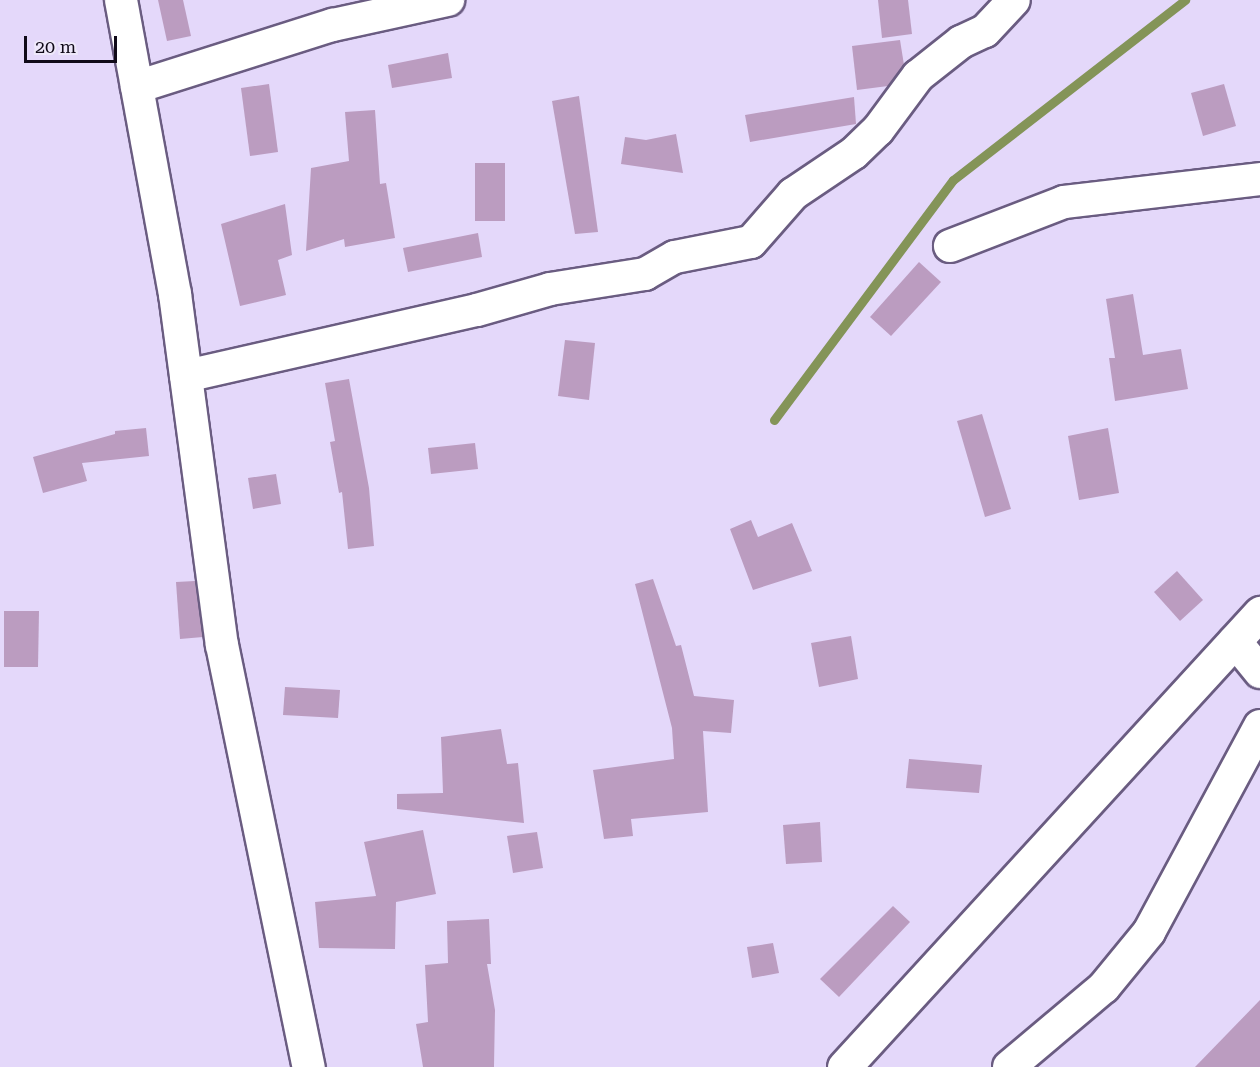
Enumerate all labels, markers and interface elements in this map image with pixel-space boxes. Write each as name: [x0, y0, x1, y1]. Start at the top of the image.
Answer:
scale bar: [27, 24, 120, 62]
text: 20 m: [35, 36, 76, 57]

